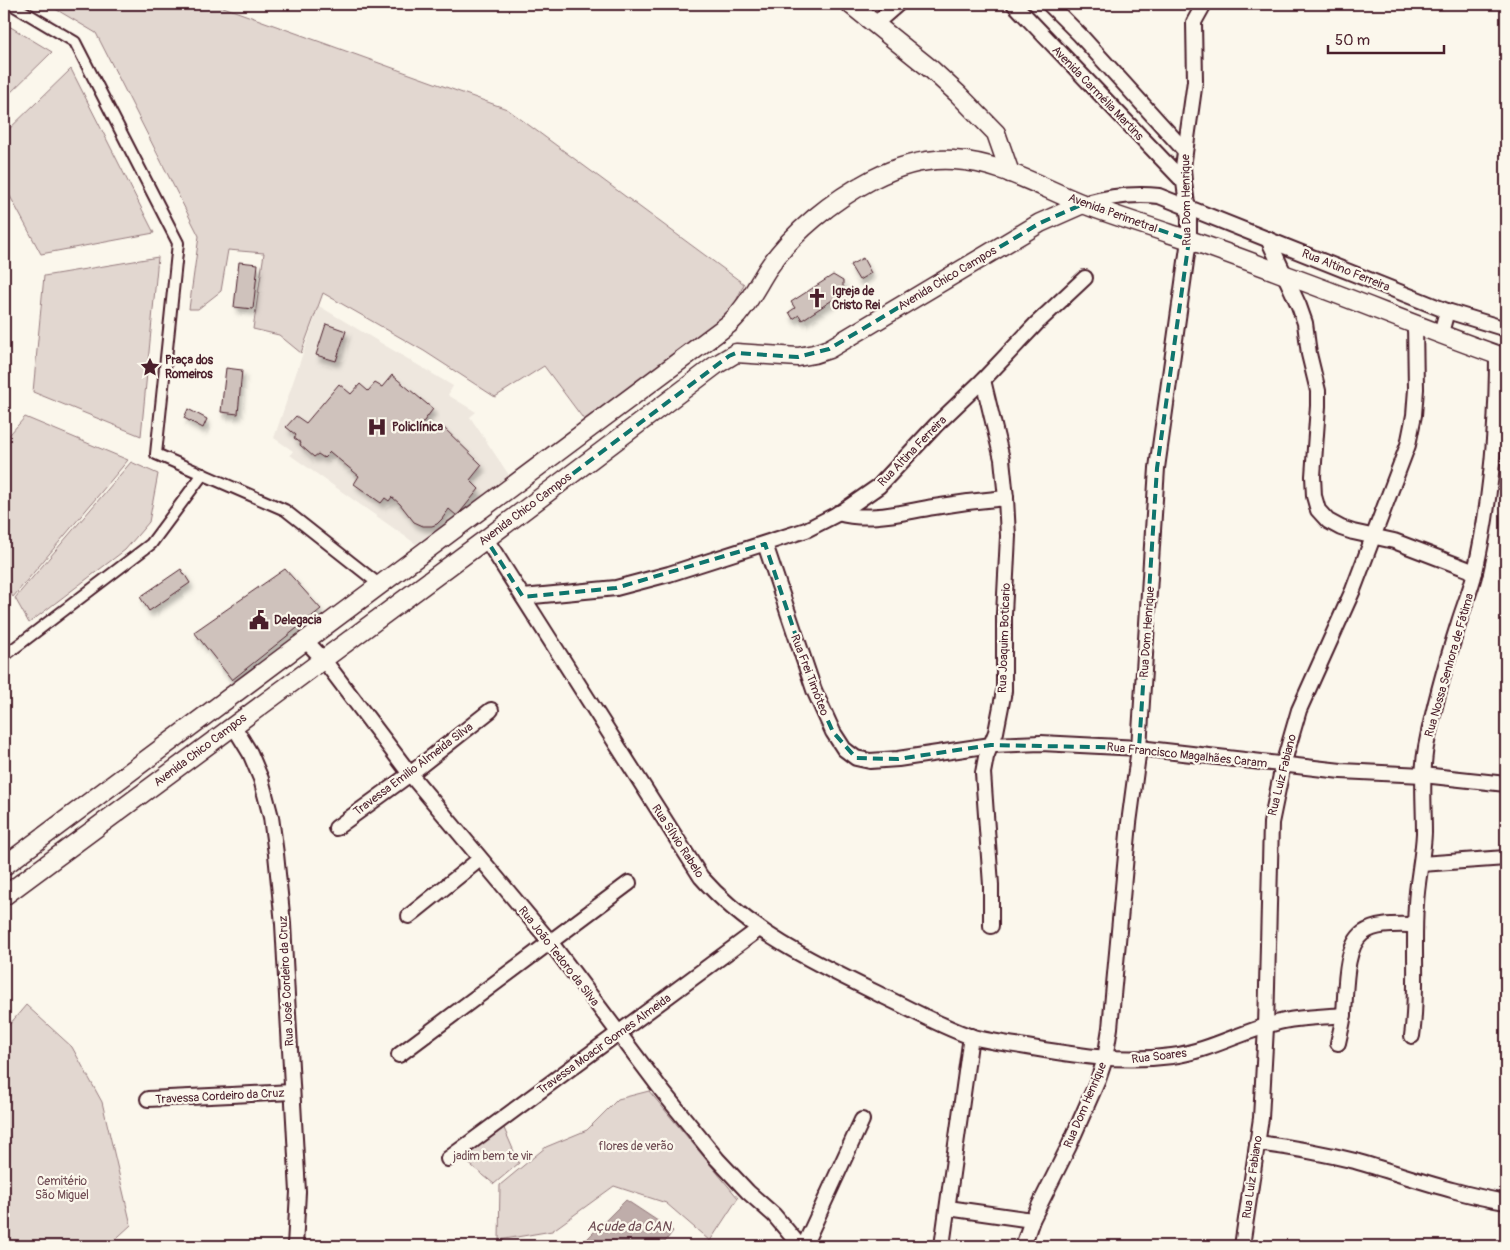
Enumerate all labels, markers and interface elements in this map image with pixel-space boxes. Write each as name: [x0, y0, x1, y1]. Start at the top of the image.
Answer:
scale bar: [1328, 22, 1444, 54]
text: 50 m: [1335, 31, 1370, 50]
street label: Avenida Carmélia Martins: [1049, 43, 1147, 144]
street label: Rua Dom Henrique: [1178, 154, 1195, 246]
street label: Avenida Perimetral: [1066, 190, 1160, 237]
street label: Avenida Chico Campos: [895, 243, 1000, 314]
street label: Rua Altino Ferreira: [1300, 246, 1392, 295]
place label: Igreja de Cristo Rei: [832, 284, 880, 313]
church icon: Igreja de Cristo Rei: [806, 287, 828, 309]
place label: Praça dos Romeiros: [165, 353, 214, 382]
place icon: Praça dos Romeiros: [139, 356, 161, 378]
street label: Rua Altina Ferreira: [875, 413, 950, 490]
hospital icon: Policlínica: [366, 416, 388, 438]
place label: Policlínica: [392, 420, 443, 435]
street label: Avenida Chico Campos: [476, 469, 575, 549]
street label: Rua Joaquim Boticario: [995, 582, 1014, 693]
street label: Rua Dom Henrique: [1137, 586, 1158, 678]
street label: Rua Nossa Senhora de Fátima: [1422, 591, 1477, 739]
public building icon: Delegacia: [248, 609, 270, 631]
place label: Delegacia: [274, 613, 322, 628]
street label: Rua Frei Timóteo: [787, 632, 832, 719]
street label: Avenida Chico Campos: [151, 710, 250, 790]
street label: Travessa Emilio Almeida Silva: [351, 719, 476, 819]
street label: Rua Luiz Fabiano: [1265, 732, 1300, 818]
street label: Rua Francisco Magalhães Caram: [1106, 740, 1268, 771]
street label: Rua Sílvio Rabelo: [648, 802, 707, 881]
street label: Rua João Tedoro da Silva: [515, 903, 603, 1010]
street label: Rua José Cordeiro da Cruz: [276, 915, 297, 1047]
street label: Travessa Moacir Gomes Almeida: [535, 991, 674, 1098]
street label: Rua Soares: [1131, 1046, 1188, 1067]
street label: Rua Dom Henrique: [1061, 1060, 1110, 1150]
street label: Travessa Cordeiro da Cruz: [155, 1086, 285, 1107]
street label: Rua Luiz Fabiano: [1239, 1134, 1266, 1220]
park label: flores de verão: [599, 1139, 674, 1154]
park label: jadim bem te vir: [452, 1149, 533, 1164]
park label: Cemitério São Miguel: [35, 1174, 89, 1203]
water label: Açude da CAN: [587, 1218, 672, 1235]

